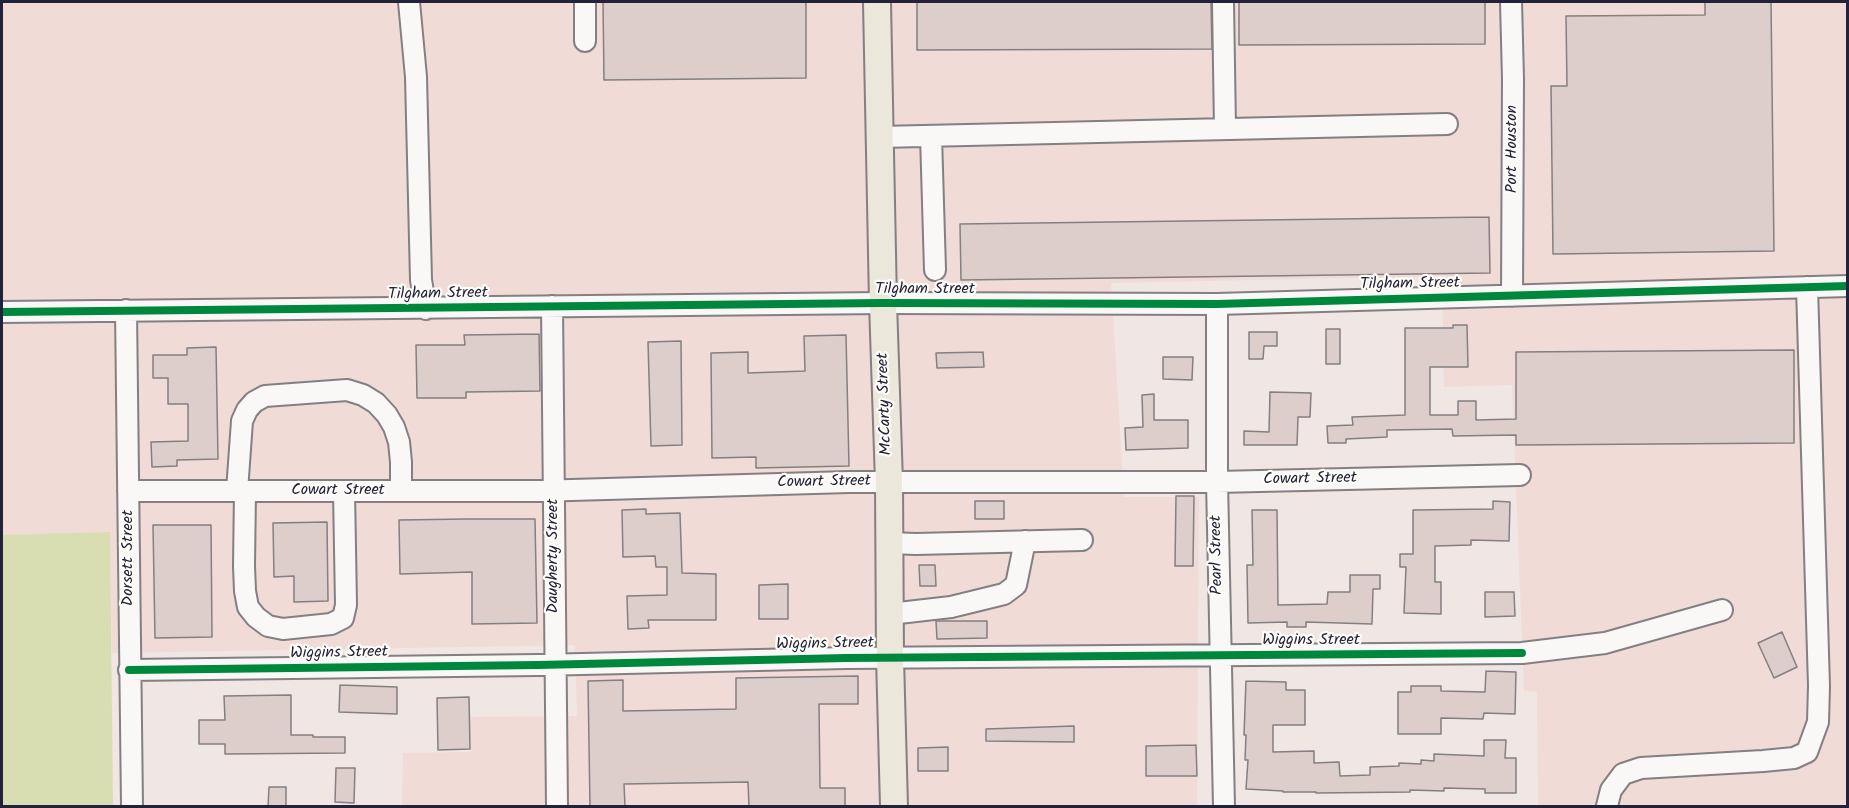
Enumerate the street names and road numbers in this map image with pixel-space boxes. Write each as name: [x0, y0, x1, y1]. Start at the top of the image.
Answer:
street label: Port Houston: [1503, 105, 1523, 193]
street label: Tilgham Street: [1360, 275, 1460, 295]
street label: Tilgham Street: [875, 280, 975, 300]
street label: Tilgham Street: [388, 285, 488, 305]
street label: McCarty Street: [875, 352, 897, 456]
street label: Cowart Street: [1263, 470, 1357, 490]
street label: Cowart Street: [777, 473, 871, 493]
street label: Cowart Street: [291, 481, 385, 501]
street label: Daugherty Street: [544, 499, 564, 613]
street label: Dorsett Street: [119, 510, 139, 606]
street label: Pearl Street: [1208, 515, 1228, 595]
street label: Wiggins Street: [1262, 631, 1360, 651]
street label: Wiggins Street: [776, 635, 874, 655]
street label: Wiggins Street: [290, 644, 388, 664]

